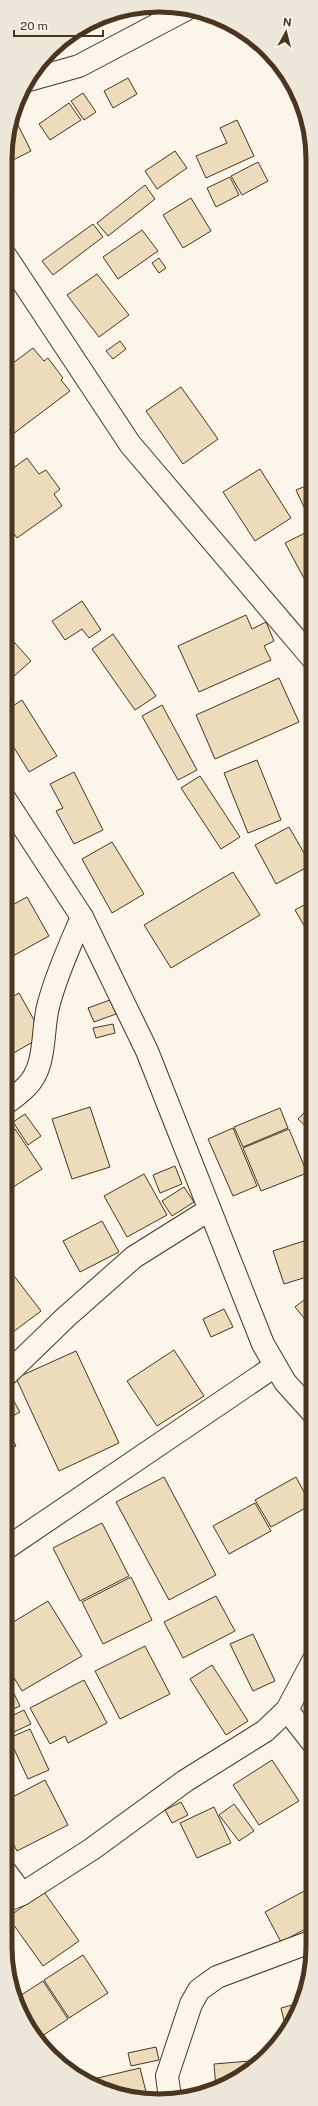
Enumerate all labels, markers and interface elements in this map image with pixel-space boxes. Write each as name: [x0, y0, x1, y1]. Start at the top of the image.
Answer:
scale bar: [14, 12, 103, 38]
north arrow: [266, 12, 306, 52]
text: N: [282, 16, 292, 29]
text: 20 m: [20, 19, 48, 33]

